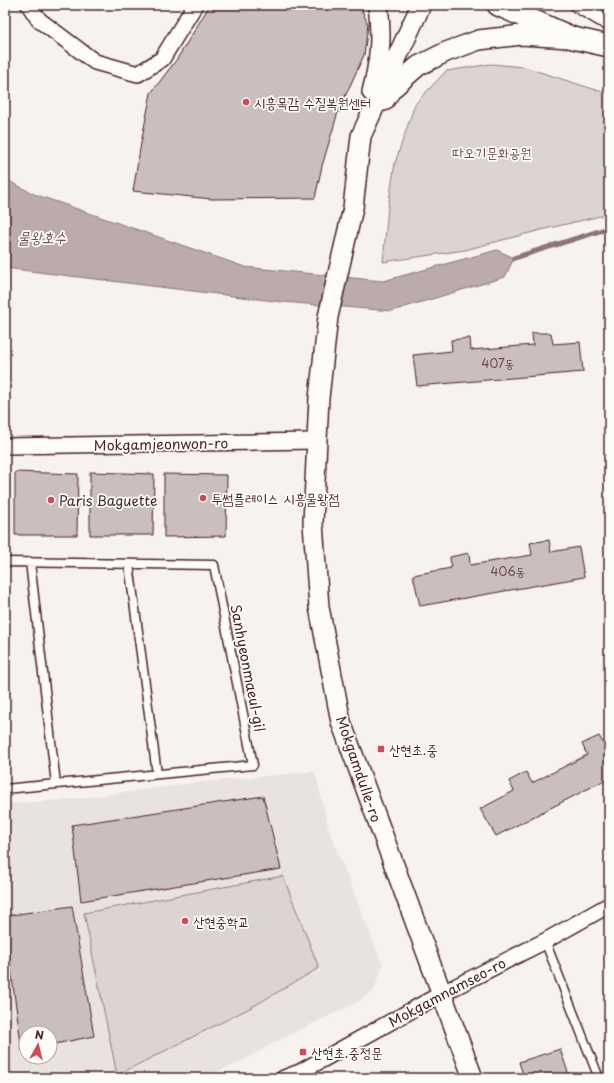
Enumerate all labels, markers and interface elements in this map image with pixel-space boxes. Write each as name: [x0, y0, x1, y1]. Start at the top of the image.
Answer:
place label: 시흥목감 수질복원센터: [254, 92, 371, 113]
marker: 시흥목감 수질복원센터: [241, 97, 251, 107]
park label: 따오기문화공원: [453, 142, 531, 163]
water label: 물왕호수: [18, 225, 67, 248]
house number: 407동: [482, 354, 514, 372]
street label: Mokgamjeonwon-ro: [94, 432, 229, 456]
place label: 투썸플레이스 시흥물왕점: [211, 488, 339, 509]
place label: Paris Baguette: [59, 490, 157, 511]
marker: 투썸플레이스 시흥물왕점: [198, 493, 208, 503]
marker: Paris Baguette: [46, 495, 56, 505]
house number: 406동: [491, 562, 525, 580]
street label: Sanhyeonmaeul-gil: [225, 602, 271, 734]
street label: Mokgamdulle-ro: [331, 713, 387, 825]
place label: 산현초.중: [389, 739, 438, 760]
marker: 산현초.중: [376, 744, 386, 754]
place label: 산현중학교: [193, 911, 249, 932]
marker: 산현중학교: [180, 916, 190, 926]
street label: Mokgamnamseo-ro: [385, 952, 510, 1032]
north arrow: [18, 1025, 58, 1065]
text: N: [34, 1026, 45, 1044]
place label: 산현초.중정문: [311, 1042, 382, 1063]
marker: 산현초.중정문: [298, 1047, 308, 1057]

